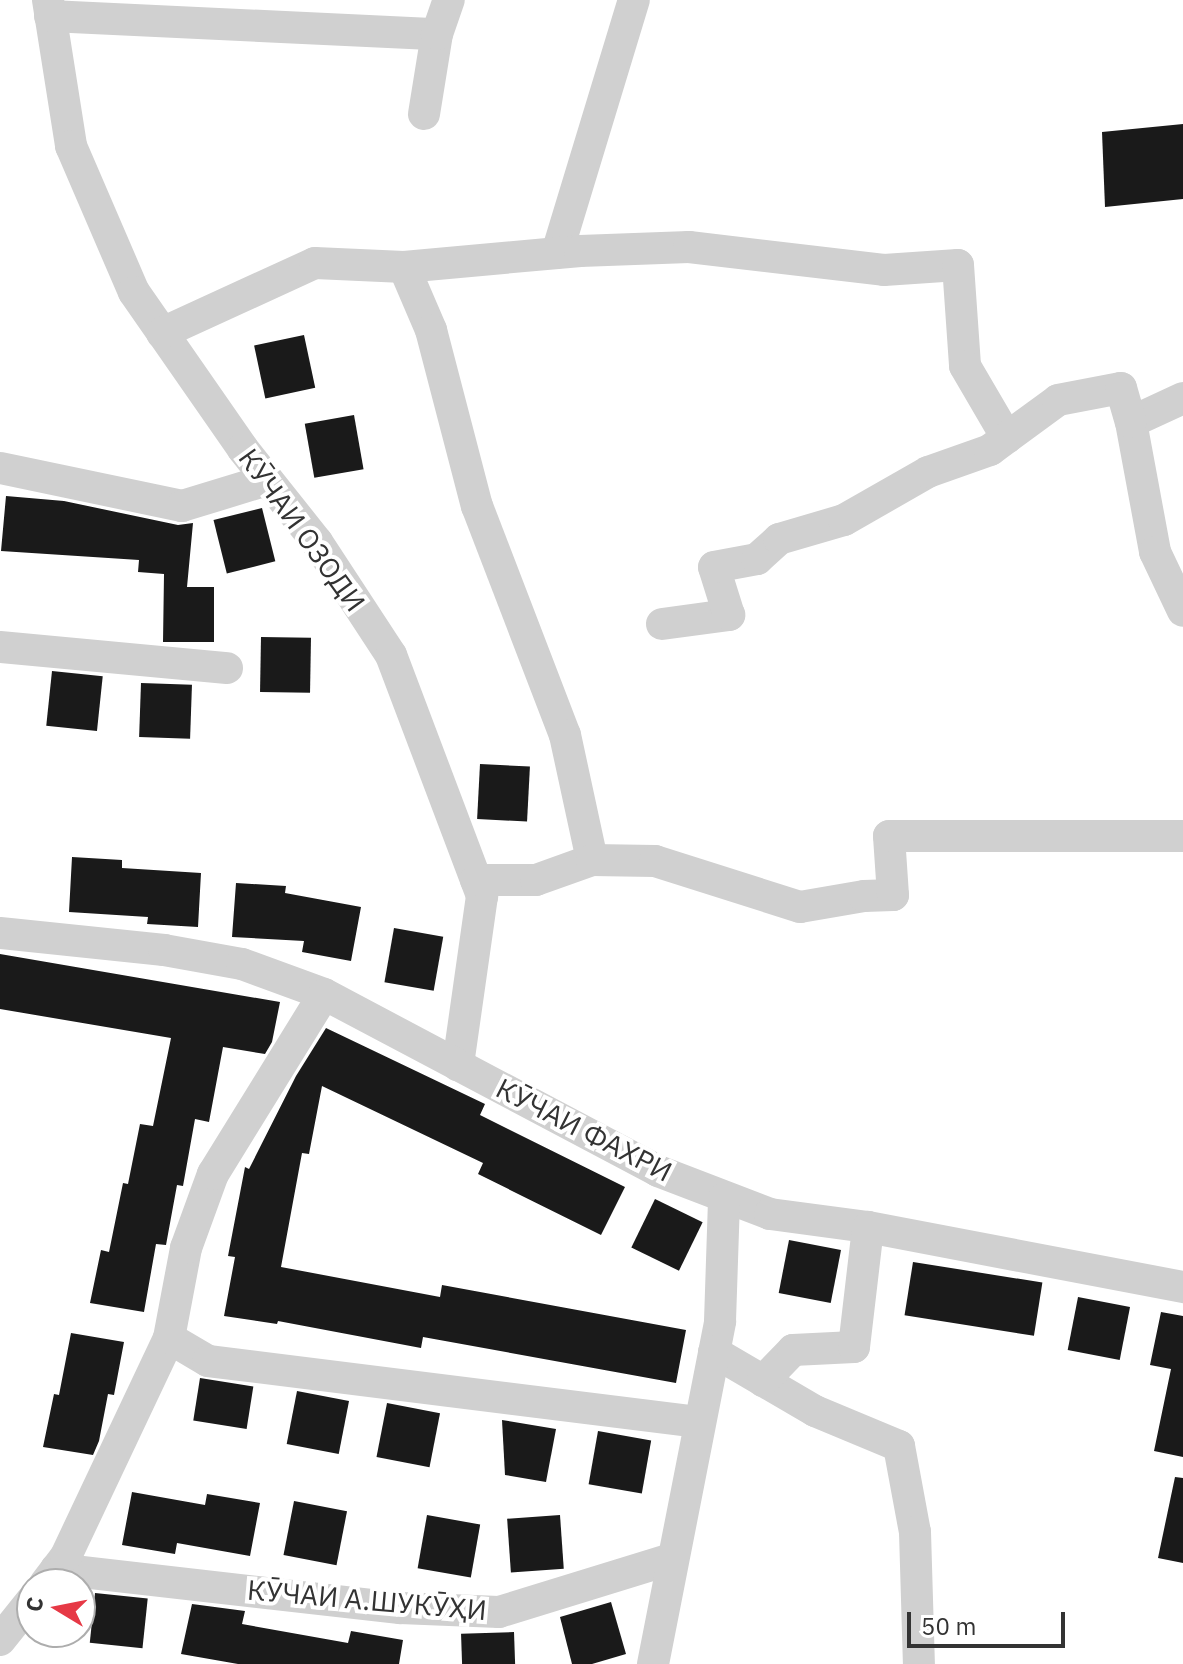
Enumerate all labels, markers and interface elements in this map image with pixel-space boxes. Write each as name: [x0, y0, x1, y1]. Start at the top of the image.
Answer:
street label: КӮЧАИ ОЗОДИ: [232, 442, 372, 618]
street label: КӮЧАИ ФАХРИ: [491, 1071, 677, 1189]
north arrow: [16, 1568, 96, 1648]
street label: КӮЧАИ А.ШУКӮҲИ: [246, 1573, 488, 1627]
text: С: [18, 1595, 49, 1614]
scale bar: [911, 1596, 1069, 1646]
text: 50 m: [921, 1610, 976, 1642]

